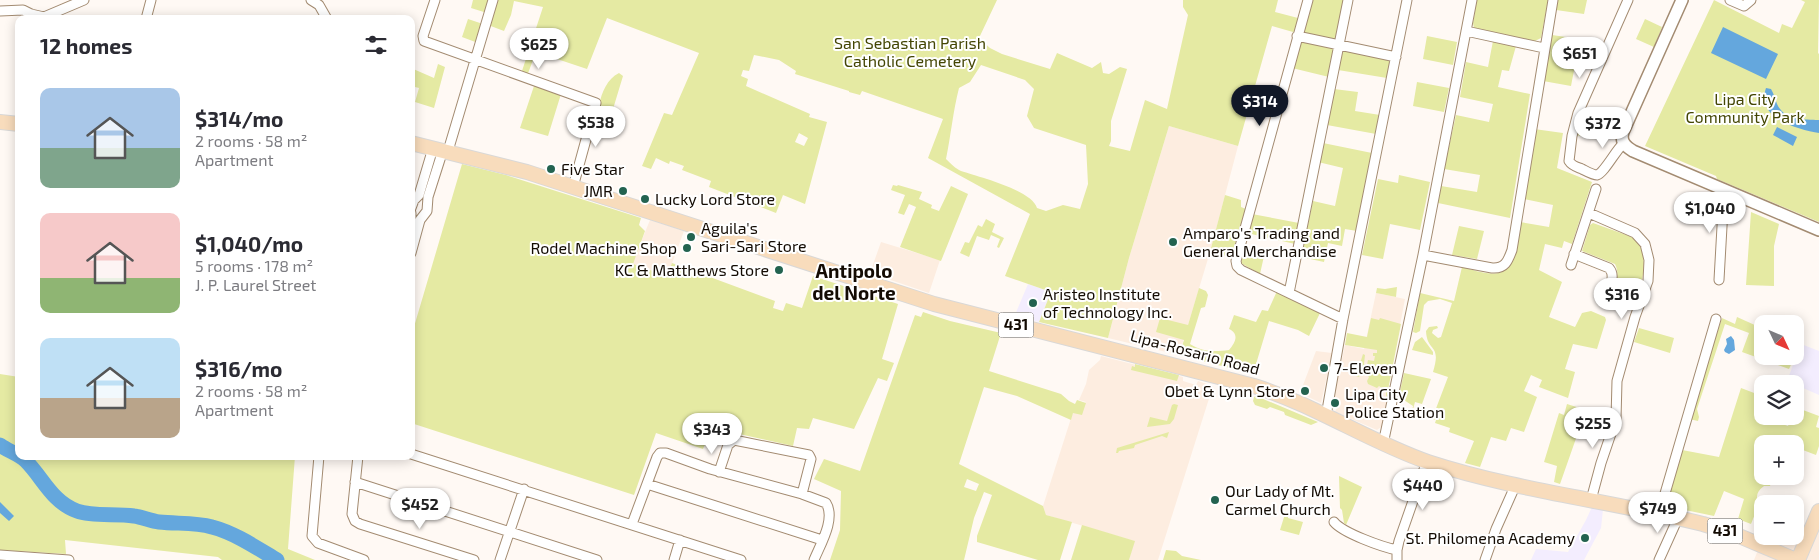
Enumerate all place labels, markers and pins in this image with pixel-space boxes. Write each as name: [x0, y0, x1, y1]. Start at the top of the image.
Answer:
pin: $625: [509, 28, 569, 70]
pin: $651: [1550, 36, 1610, 79]
pin: $314: [1230, 84, 1290, 127]
pin: $538: [566, 106, 626, 148]
pin: $372: [1573, 106, 1633, 149]
place label: Five Star: [561, 159, 625, 178]
marker: Five Star: [545, 163, 557, 175]
place label: JMR: [584, 181, 613, 200]
marker: JMR: [617, 185, 629, 197]
place label: Lucky Lord Store: [655, 189, 775, 208]
pin: $1,040: [1669, 192, 1751, 234]
marker: Lucky Lord Store: [639, 193, 651, 205]
place label: Aguila's Sari-Sari Store: [701, 218, 807, 255]
place label: Amparo's Trading and General Merchandise: [1183, 223, 1340, 260]
marker: Aguila's Sari-Sari Store: [685, 231, 697, 243]
marker: Amparo's Trading and General Merchandise: [1167, 236, 1179, 248]
place label: Rodel Machine Shop: [530, 238, 677, 257]
marker: Rodel Machine Shop: [681, 242, 693, 254]
place label: KC & Matthews Store: [615, 260, 769, 279]
marker: KC & Matthews Store: [773, 264, 785, 276]
pin: $316: [1592, 278, 1652, 320]
place label: Aristeo Institute of Technology Inc.: [1043, 284, 1172, 321]
marker: Aristeo Institute of Technology Inc.: [1027, 297, 1039, 309]
place label: 7-Eleven: [1334, 358, 1398, 377]
marker: 7-Eleven: [1318, 362, 1330, 374]
place label: Obet & Lynn Store: [1164, 381, 1295, 400]
place label: Lipa City Police Station: [1345, 384, 1444, 421]
marker: Obet & Lynn Store: [1299, 385, 1311, 397]
marker: Lipa City Police Station: [1329, 397, 1341, 409]
pin: $255: [1563, 406, 1623, 449]
pin: $343: [682, 412, 742, 455]
pin: $440: [1393, 468, 1453, 511]
place label: Our Lady of Mt. Carmel Church: [1225, 481, 1335, 518]
pin: $452: [390, 488, 450, 530]
pin: $749: [1628, 492, 1688, 534]
marker: Our Lady of Mt. Carmel Church: [1209, 494, 1221, 506]
place label: St. Philomena Academy: [1406, 528, 1576, 547]
marker: St. Philomena Academy: [1579, 532, 1591, 544]

